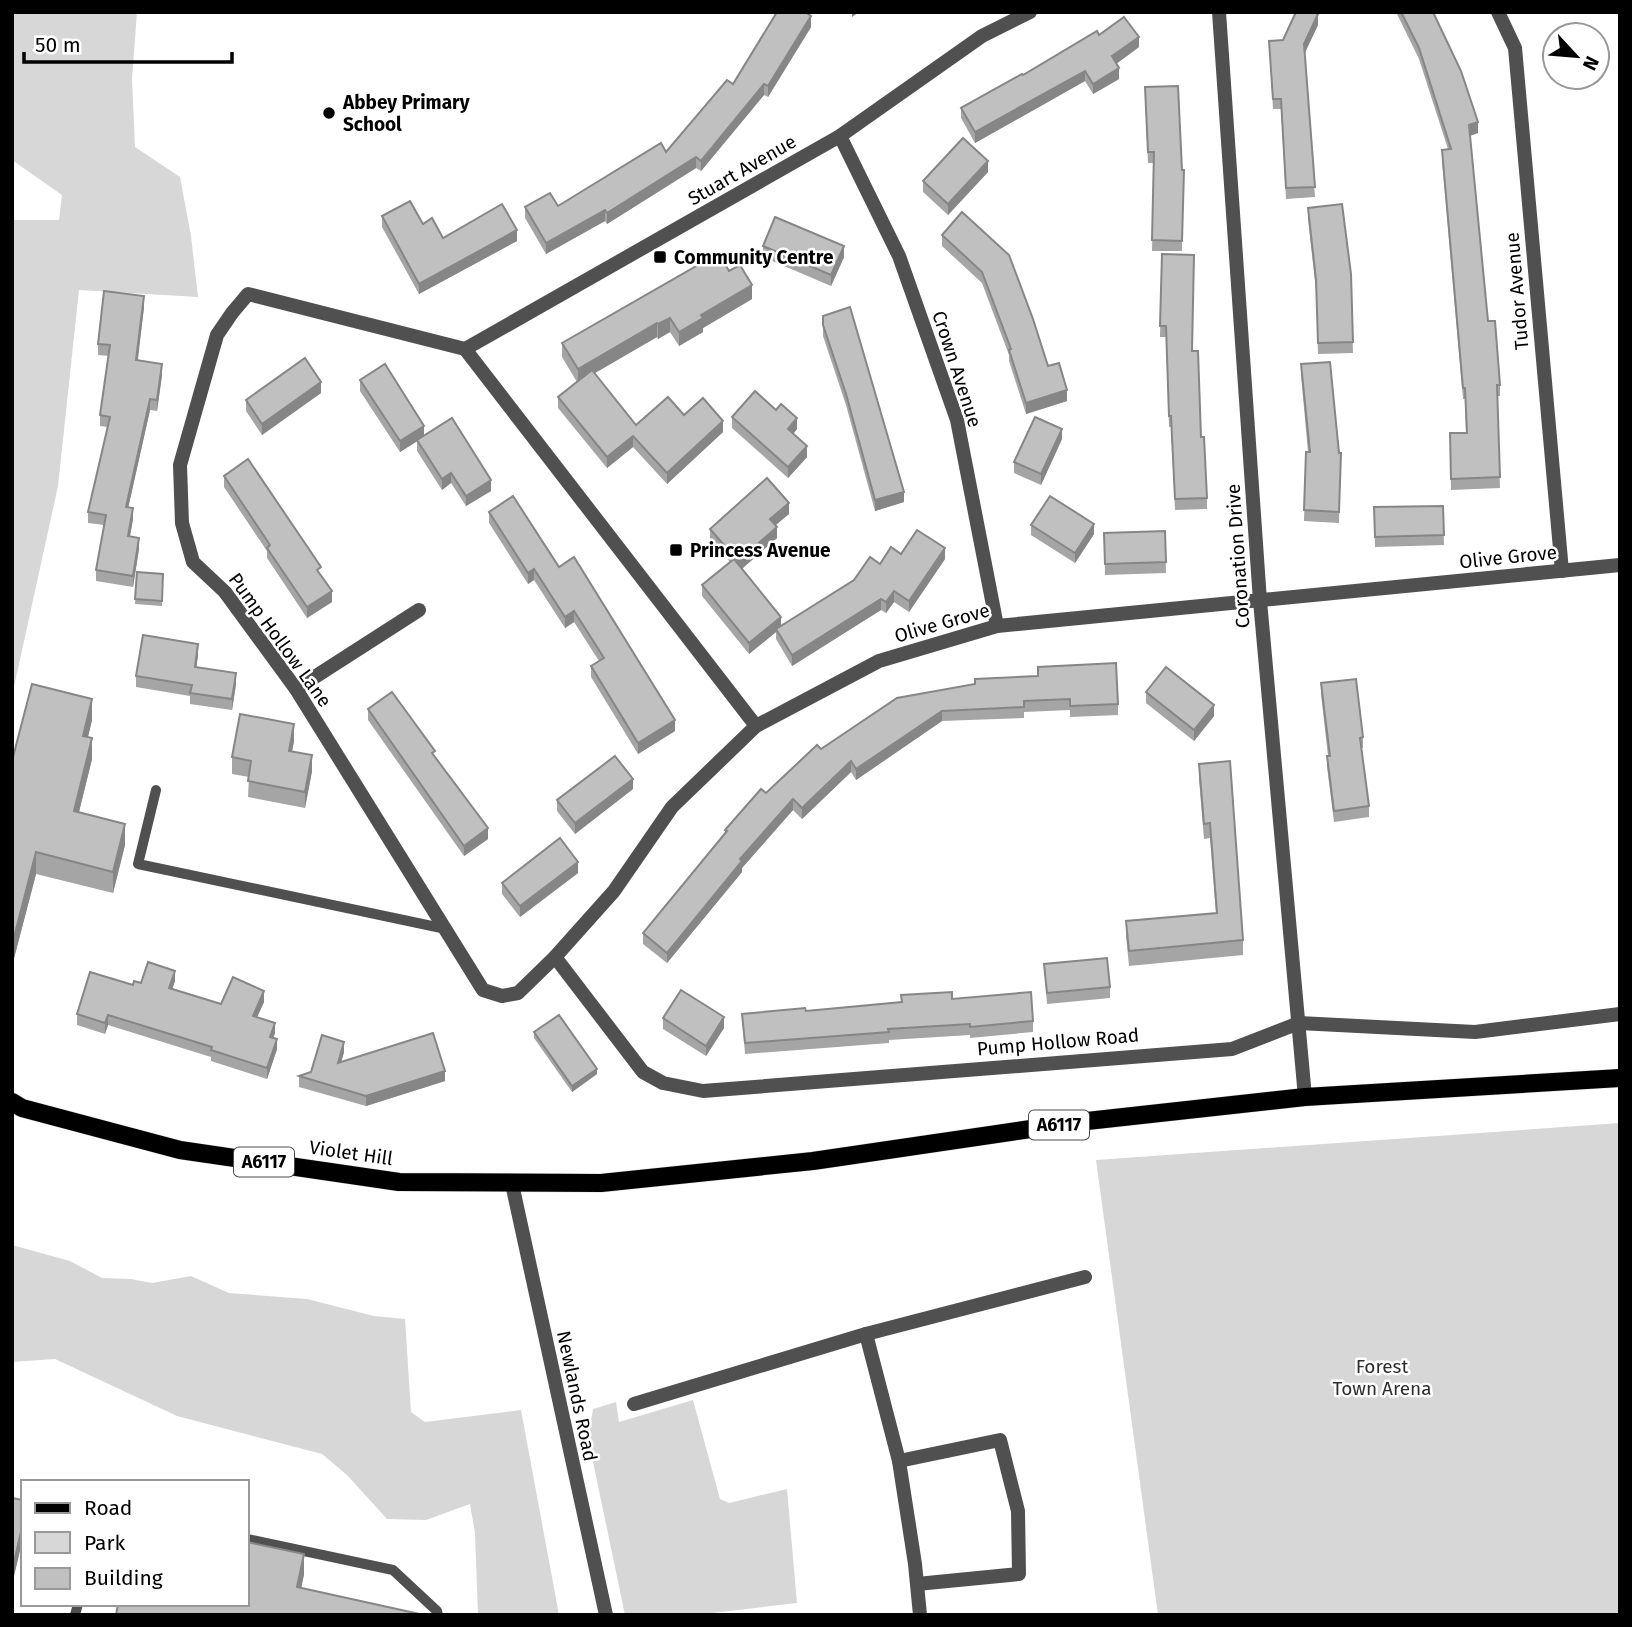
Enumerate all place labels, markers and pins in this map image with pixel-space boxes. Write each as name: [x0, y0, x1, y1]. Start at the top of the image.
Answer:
place label: Abbey Primary School: [342, 91, 470, 136]
marker: Abbey Primary School: [321, 105, 337, 121]
place label: Community Centre: [674, 246, 833, 269]
marker: Community Centre: [652, 249, 668, 265]
place label: Princess Avenue: [690, 539, 831, 562]
marker: Princess Avenue: [668, 542, 684, 558]

